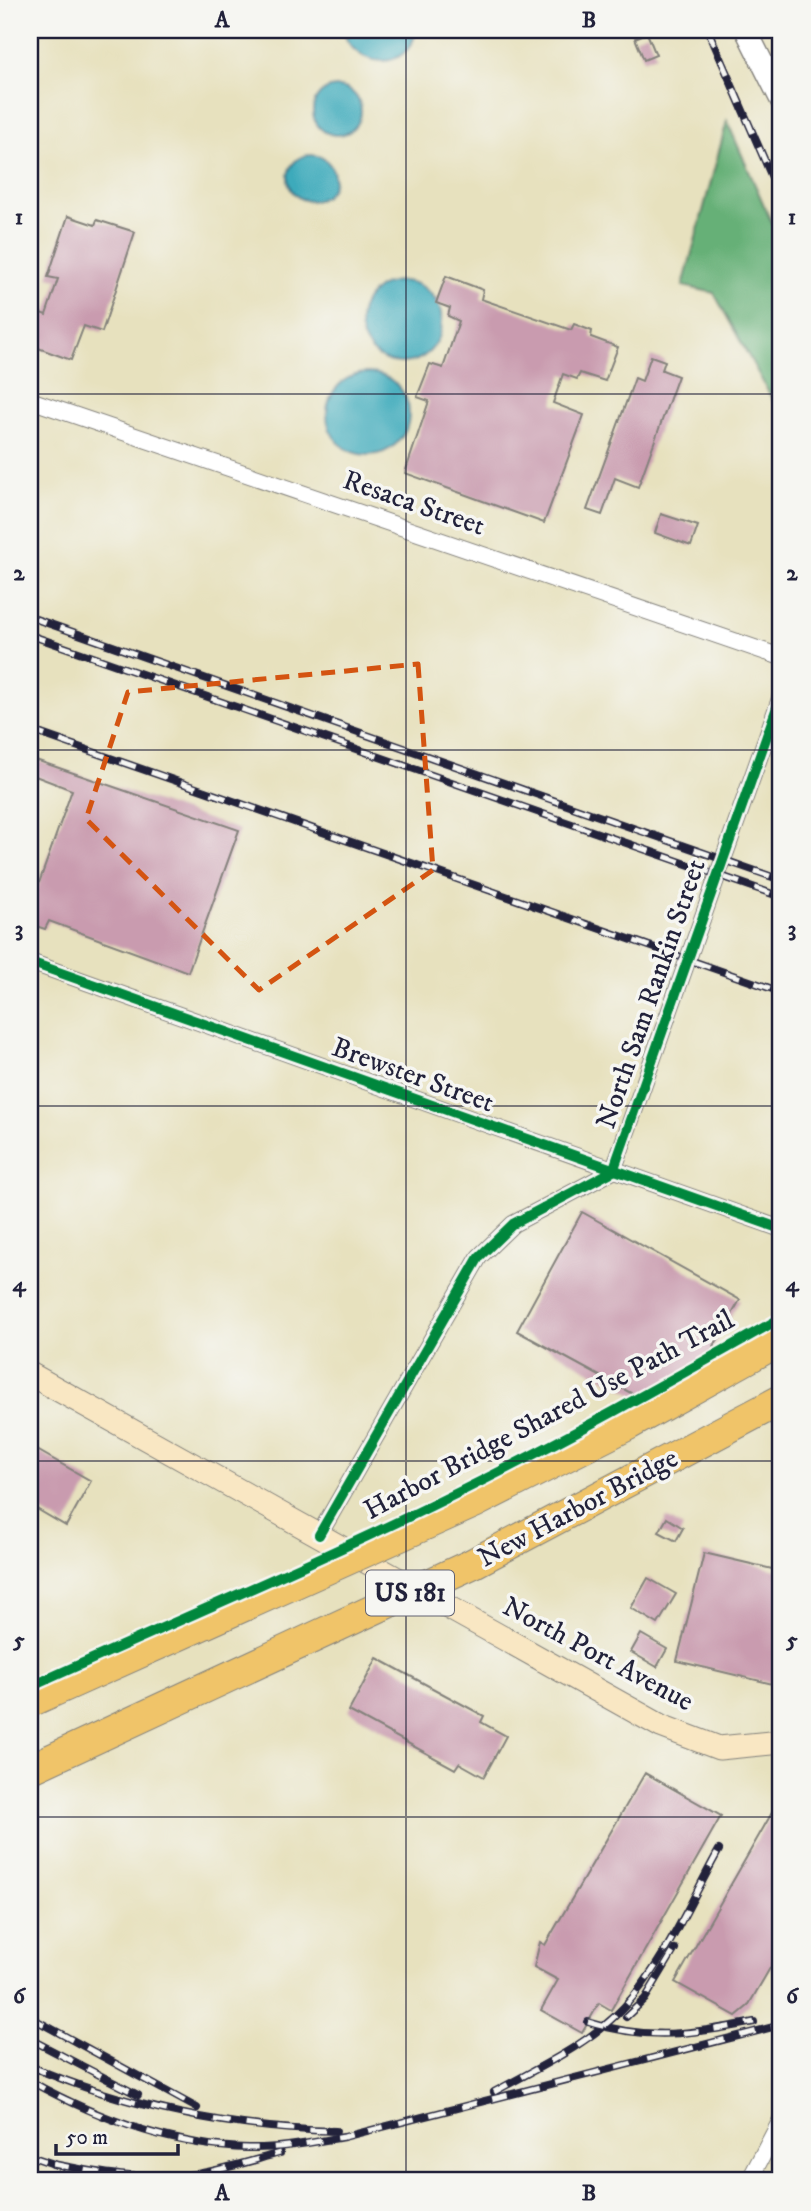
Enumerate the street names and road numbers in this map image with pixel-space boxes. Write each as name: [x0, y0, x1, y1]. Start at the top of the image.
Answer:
street label: Resaca Street: [339, 462, 489, 544]
street label: North Sam Rankin Street: [588, 855, 714, 1133]
street label: Brewster Street: [327, 1029, 499, 1121]
street label: Harbor Bridge Shared Use Path Trail: [358, 1302, 741, 1528]
street label: New Harbor Bridge: [472, 1441, 684, 1575]
road number: US 181: [366, 1570, 454, 1616]
street label: North Port Avenue: [496, 1589, 700, 1719]

